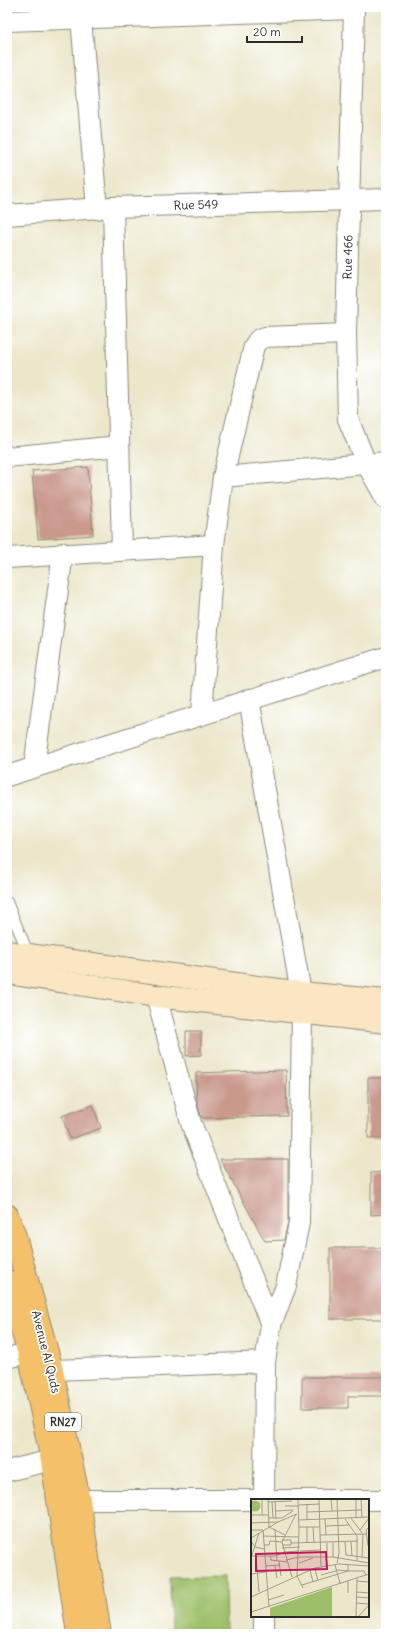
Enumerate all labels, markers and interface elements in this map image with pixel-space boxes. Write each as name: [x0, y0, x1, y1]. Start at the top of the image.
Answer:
scale bar: [247, 18, 302, 44]
text: 20 m: [253, 24, 281, 39]
street label: Rue 549: [173, 196, 219, 213]
street label: Rue 466: [340, 234, 355, 279]
street label: Avenue Al Quds: [29, 1309, 64, 1395]
road number: RN27: [45, 1413, 81, 1431]
inset map: [251, 1499, 369, 1617]

